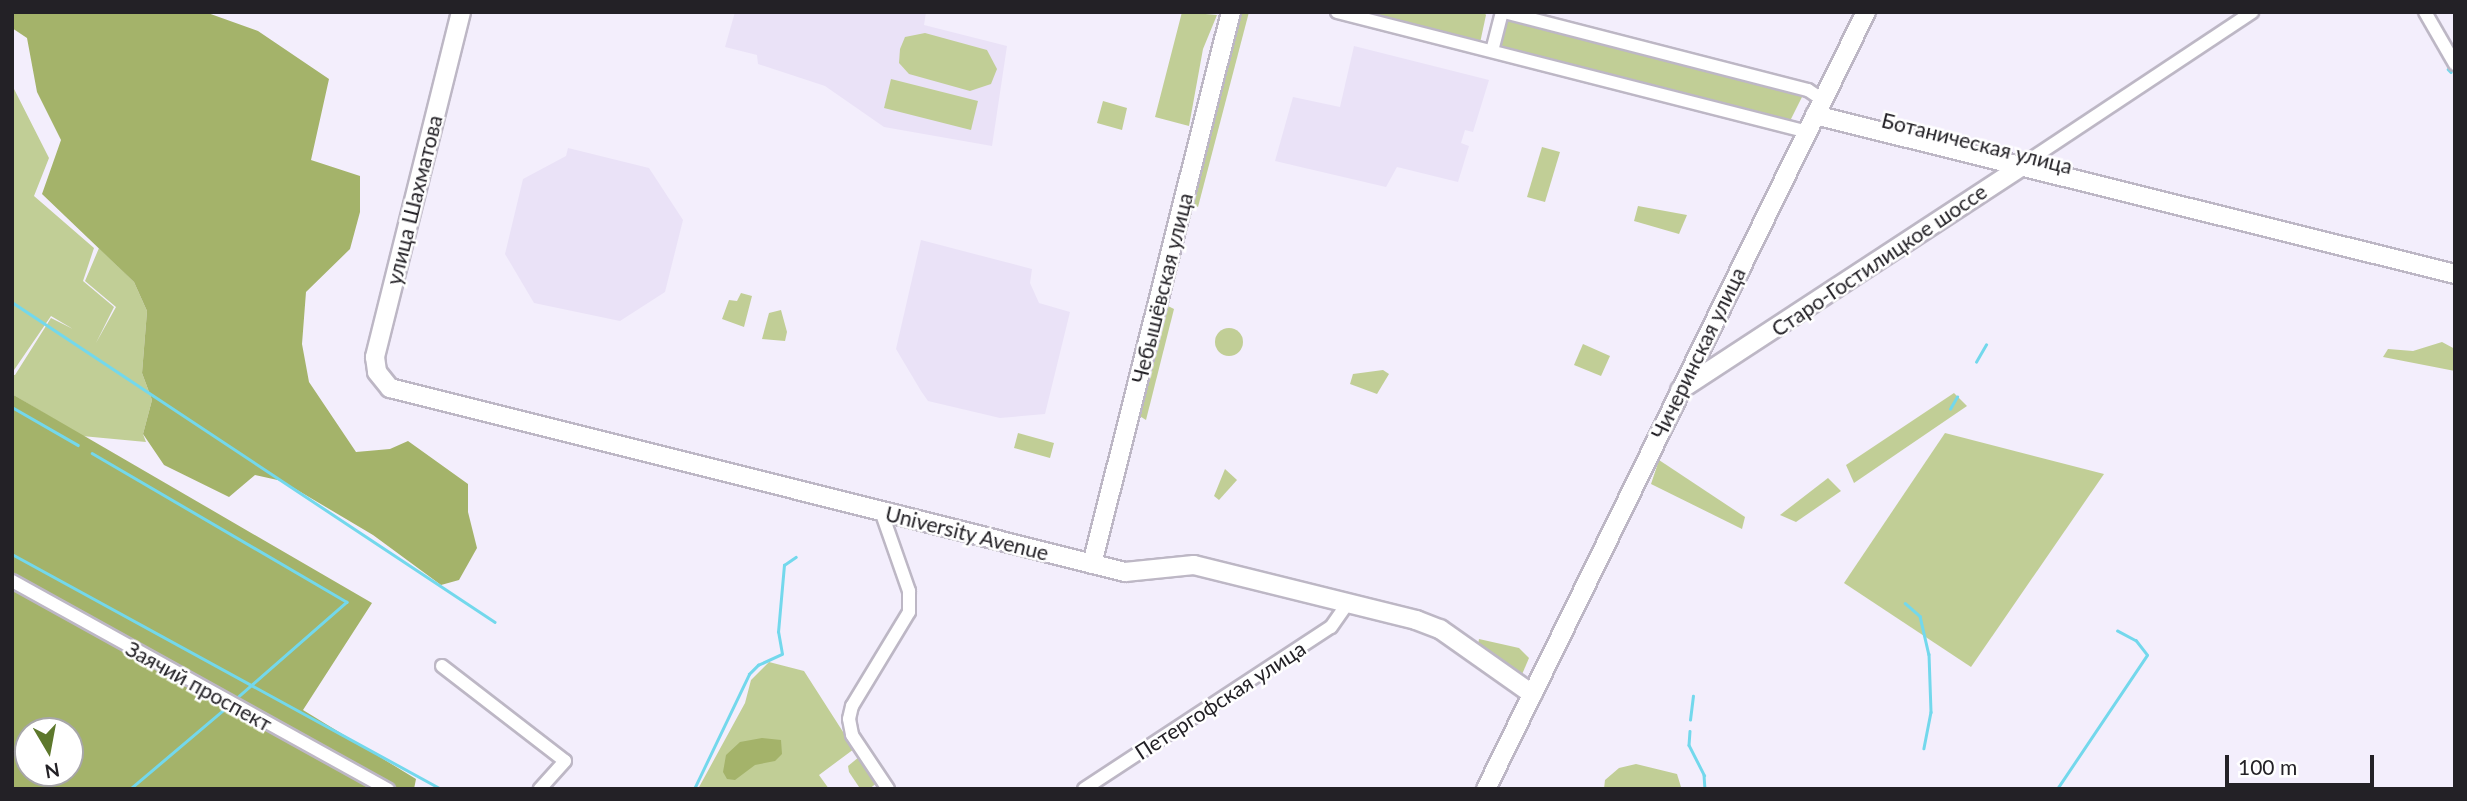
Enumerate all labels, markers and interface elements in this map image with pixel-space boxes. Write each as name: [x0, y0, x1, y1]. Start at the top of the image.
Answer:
street label: Ботаническая улица: [1879, 107, 2075, 179]
street label: улица Шахматова: [381, 113, 447, 287]
street label: Старо-Гостилицкое шоссе: [1767, 178, 1991, 342]
street label: Чебышёвская улица: [1126, 190, 1198, 386]
street label: Чичеринская улица: [1646, 263, 1750, 443]
street label: University Avenue: [882, 500, 1052, 566]
street label: Заячий проспект: [122, 635, 276, 737]
street label: Петергофская улица: [1130, 635, 1310, 765]
north arrow: [14, 717, 84, 787]
scale bar: [2229, 742, 2378, 786]
text: 100 m: [2238, 754, 2297, 779]
text: N: [43, 759, 62, 784]

